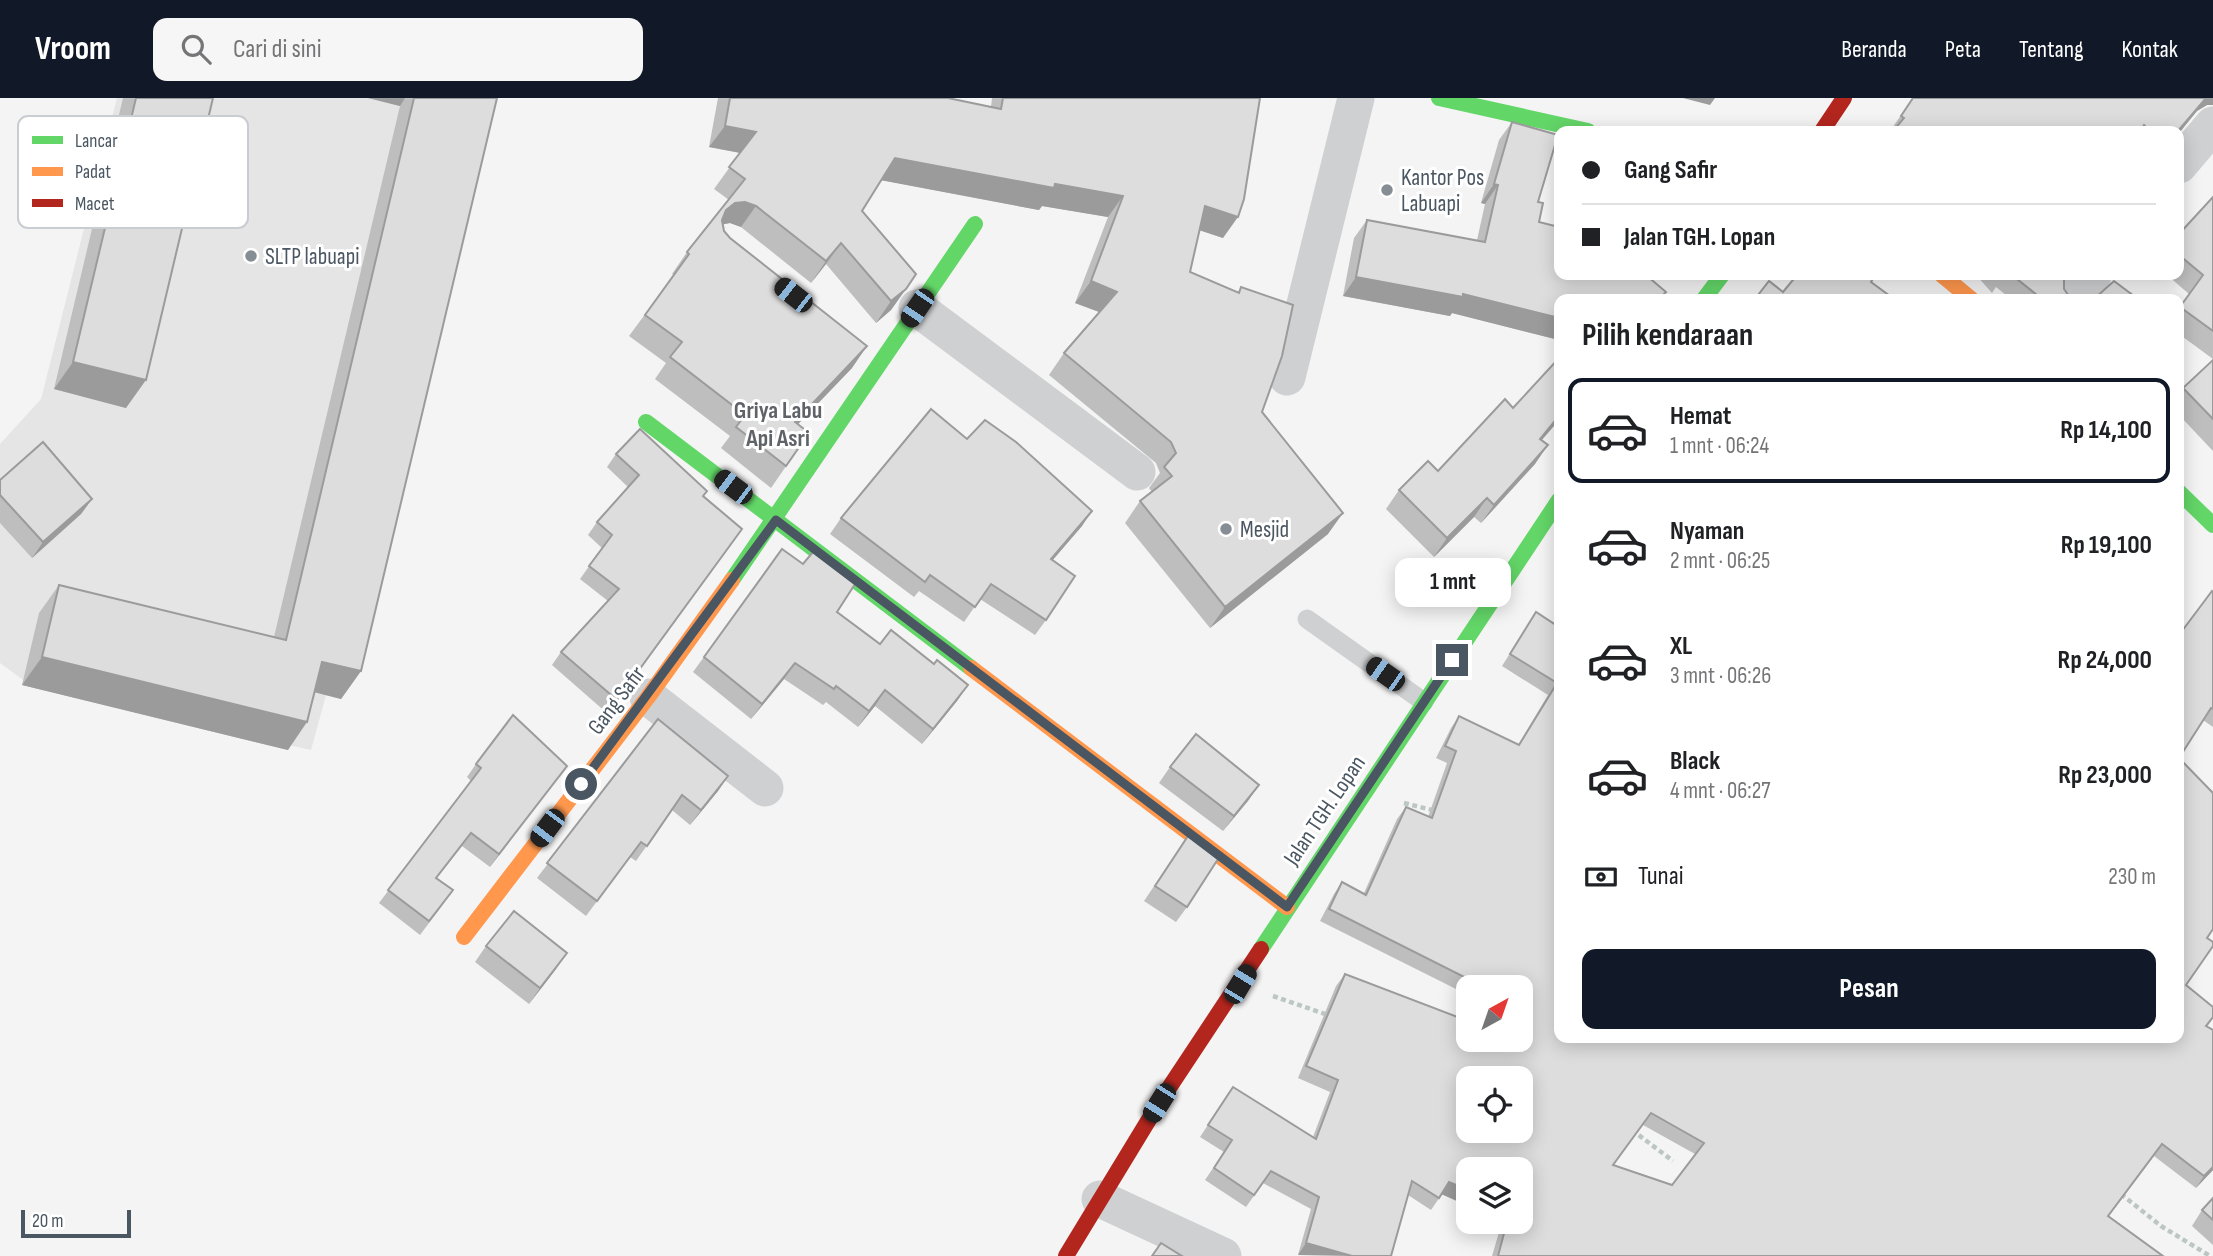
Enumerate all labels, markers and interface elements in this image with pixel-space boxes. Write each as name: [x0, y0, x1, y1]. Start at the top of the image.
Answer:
search box: [153, 18, 643, 81]
text: Vroom: [35, 29, 111, 69]
icon: search: [177, 30, 215, 68]
text: Cari di sini: [233, 34, 322, 65]
text: Beranda: [1841, 35, 1907, 64]
text: Peta: [1945, 35, 1981, 64]
text: Tentang: [2019, 35, 2084, 64]
text: Kontak: [2122, 35, 2178, 64]
legend: [18, 116, 248, 228]
text: Lancar: [75, 130, 118, 153]
text: Gang Safir: [1624, 155, 1717, 186]
text: Padat: [75, 161, 111, 184]
place label: Kantor Pos Labuapi: [1401, 164, 1484, 218]
marker: Kantor Pos Labuapi: [1379, 182, 1395, 198]
text: Macet: [75, 193, 115, 216]
text: Jalan TGH. Lopan: [1624, 222, 1775, 253]
place label: SLTP labuapi: [265, 243, 360, 271]
marker: SLTP labuapi: [243, 248, 259, 264]
car: [770, 274, 817, 316]
car: [897, 285, 938, 331]
text: Pilih kendaraan: [1582, 316, 1753, 355]
district label: Griya Labu Api Asri: [734, 396, 822, 453]
icon: car: [1586, 399, 1649, 462]
text: Hemat: [1670, 401, 1731, 432]
text: Rp 14,100: [2060, 415, 2152, 446]
text: 1 mnt · 06:24: [1670, 432, 1769, 460]
car: [710, 466, 757, 508]
icon: car: [1586, 514, 1649, 577]
place label: Mesjid: [1240, 516, 1289, 544]
text: Nyaman: [1670, 516, 1744, 547]
marker: Mesjid: [1218, 521, 1234, 537]
text: Rp 19,100: [2061, 530, 2152, 561]
text: 2 mnt · 06:25: [1670, 547, 1770, 575]
callout: 1 mnt: [1394, 559, 1510, 608]
text: 1 mnt: [1430, 568, 1476, 596]
icon: car: [1586, 629, 1649, 692]
text: XL: [1670, 631, 1692, 662]
route end: [1436, 644, 1468, 676]
text: Rp 24,000: [2058, 645, 2152, 676]
car: [1362, 653, 1409, 695]
street label: Gang Safir: [582, 661, 652, 740]
text: 3 mnt · 06:26: [1670, 662, 1771, 690]
icon: car: [1586, 744, 1649, 807]
text: Black: [1670, 746, 1720, 777]
street label: Jalan TGH. Lopan: [1277, 750, 1372, 872]
text: Rp 23,000: [2058, 760, 2152, 791]
route start: [565, 768, 597, 800]
text: 4 mnt · 06:27: [1670, 777, 1770, 805]
car: [526, 805, 569, 851]
icon: cash: [1582, 858, 1620, 896]
text: Tunai: [1638, 861, 1684, 892]
text: 230 m: [2108, 863, 2156, 891]
button: Pesan: [1582, 949, 2156, 1029]
car: [1221, 961, 1260, 1007]
north arrow: [1456, 975, 1533, 1052]
map controls: [1456, 975, 1533, 1234]
button: locate: [1456, 1066, 1533, 1143]
car: [1139, 1080, 1180, 1126]
button: layers: [1456, 1157, 1533, 1234]
scale bar: [21, 1207, 131, 1239]
text: 20 m: [32, 1210, 64, 1233]

